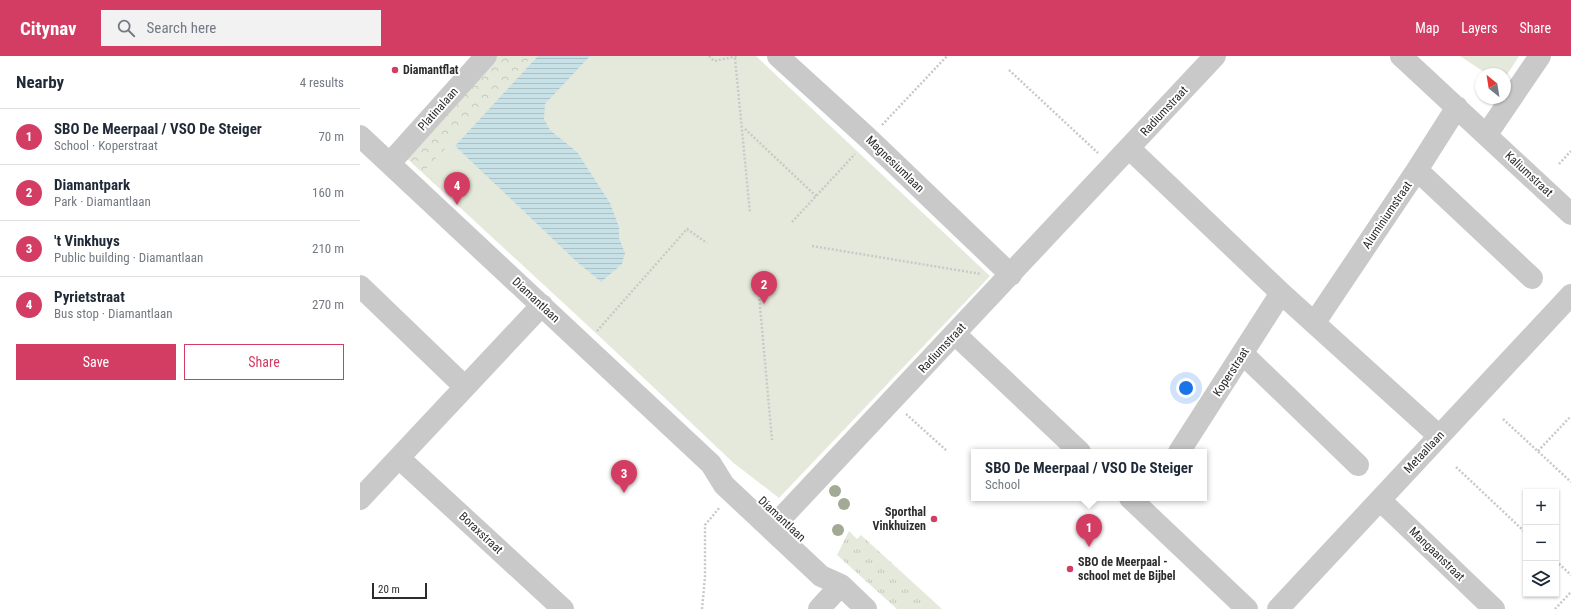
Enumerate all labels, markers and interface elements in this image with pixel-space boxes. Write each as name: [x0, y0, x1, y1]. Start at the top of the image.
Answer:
search box: [101, 10, 381, 46]
text: Citynav: [20, 17, 77, 40]
icon: search: [115, 17, 137, 39]
text: Search here: [147, 19, 216, 37]
text: Map: [1415, 20, 1439, 36]
text: Layers: [1461, 20, 1498, 36]
text: Share: [1520, 20, 1551, 36]
place label: Diamantflat: [403, 63, 459, 77]
marker: Diamantflat: [390, 65, 400, 75]
north arrow: [1475, 68, 1511, 104]
text: Nearby: [16, 72, 64, 92]
text: 4 results: [300, 75, 344, 90]
street label: Radiumstraat: [1137, 83, 1191, 139]
street label: Platinalaan: [415, 84, 461, 133]
text: SBO De Meerpaal / VSO De Steiger: [54, 120, 262, 138]
text: 1: [26, 129, 32, 144]
text: 70 m: [318, 129, 344, 144]
street label: Magnesiumlaan: [863, 133, 927, 195]
text: School · Koperstraat: [54, 138, 158, 153]
street label: Kaliumstraat: [1502, 148, 1556, 200]
pin: 4: [444, 172, 470, 205]
text: Diamantpark: [54, 176, 130, 194]
street label: Aluminiumstraat: [1359, 178, 1415, 251]
text: 2: [26, 185, 32, 200]
text: 160 m: [312, 185, 344, 200]
text: Park · Diamantlaan: [54, 194, 151, 209]
text: 't Vinkhuys: [54, 232, 120, 250]
text: 3: [26, 241, 32, 256]
text: 210 m: [312, 241, 344, 256]
text: Public building · Diamantlaan: [54, 250, 203, 265]
pin: 2: [751, 271, 777, 304]
street label: Diamantlaan: [509, 275, 563, 326]
text: Pyrietstraat: [54, 288, 125, 306]
text: 4: [26, 297, 32, 312]
text: 270 m: [312, 297, 344, 312]
text: Bus stop · Diamantlaan: [54, 306, 173, 321]
street label: Radiumstraat: [915, 320, 969, 376]
button: Save: [16, 344, 176, 380]
button: Share: [184, 344, 344, 380]
street label: Koperstraat: [1210, 345, 1252, 399]
your location: [1176, 378, 1196, 398]
street label: Metaallaan: [1401, 428, 1447, 476]
popup: [971, 449, 1207, 501]
text: SBO De Meerpaal / VSO De Steiger: [985, 459, 1193, 477]
pin: 3: [611, 460, 637, 493]
text: School: [985, 477, 1020, 492]
map controls: [1523, 489, 1559, 597]
button: +: [1523, 489, 1559, 525]
street label: Diamantlaan: [755, 494, 809, 545]
place label: Sporthal Vinkhuizen: [873, 505, 926, 533]
street label: Boraxstraat: [456, 509, 506, 557]
marker: Sporthal Vinkhuizen: [929, 514, 939, 524]
pin: 1: [1076, 514, 1102, 547]
street label: Mangaanstraat: [1406, 524, 1468, 584]
button: −: [1523, 525, 1559, 561]
place label: SBO de Meerpaal - school met de Bijbel: [1078, 555, 1176, 583]
button: layers: [1523, 561, 1559, 597]
marker: SBO de Meerpaal - school met de Bijbel: [1065, 564, 1075, 574]
scale bar: [372, 581, 427, 600]
text: 20 m: [378, 583, 400, 596]

